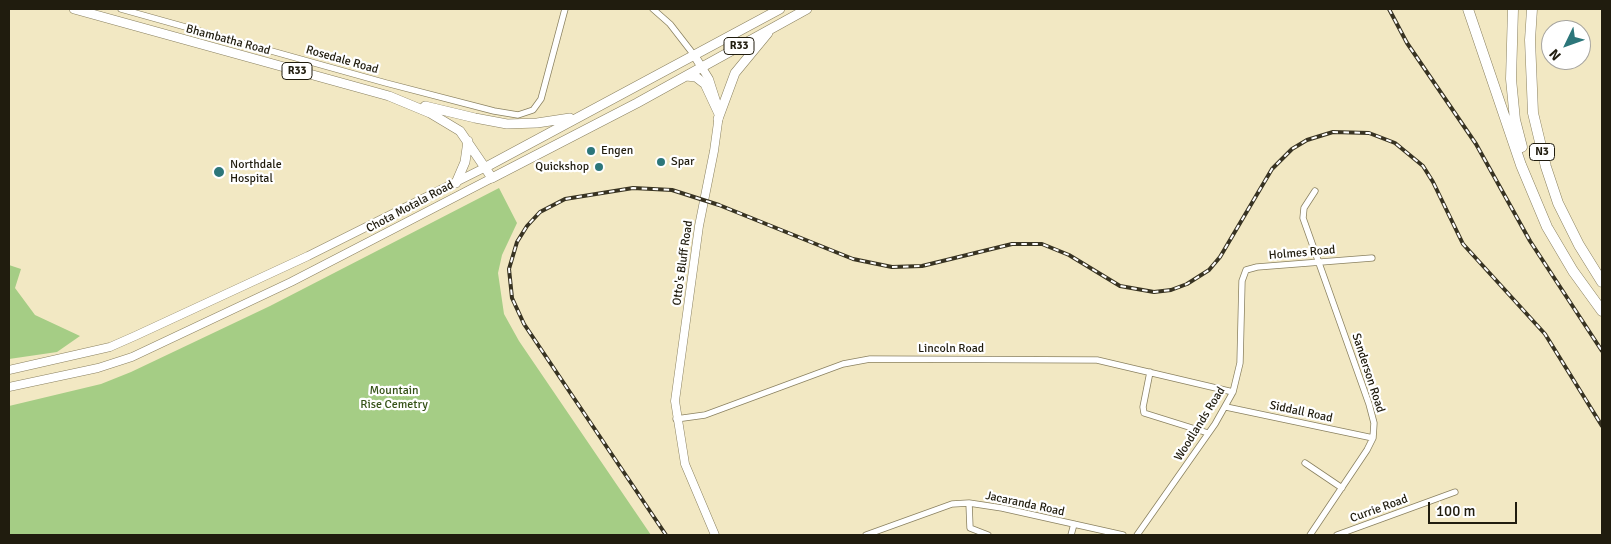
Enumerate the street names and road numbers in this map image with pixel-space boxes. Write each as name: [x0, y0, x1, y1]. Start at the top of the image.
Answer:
street label: Bhambatha Road: [184, 22, 272, 58]
road number: R33: [724, 37, 754, 54]
street label: Rosedale Road: [304, 43, 380, 77]
road number: R33: [282, 62, 312, 80]
road number: N3: [1530, 144, 1554, 160]
street label: Chota Motala Road: [364, 178, 456, 236]
street label: Otto's Bluff Road: [670, 219, 696, 307]
street label: Holmes Road: [1268, 243, 1336, 263]
street label: Sanderson Road: [1348, 332, 1388, 414]
street label: Lincoln Road: [918, 342, 984, 356]
street label: Woodlands Road: [1171, 384, 1229, 464]
street label: Siddall Road: [1268, 398, 1334, 426]
street label: Jacaranda Road: [984, 489, 1066, 519]
street label: Currie Road: [1348, 492, 1410, 526]

